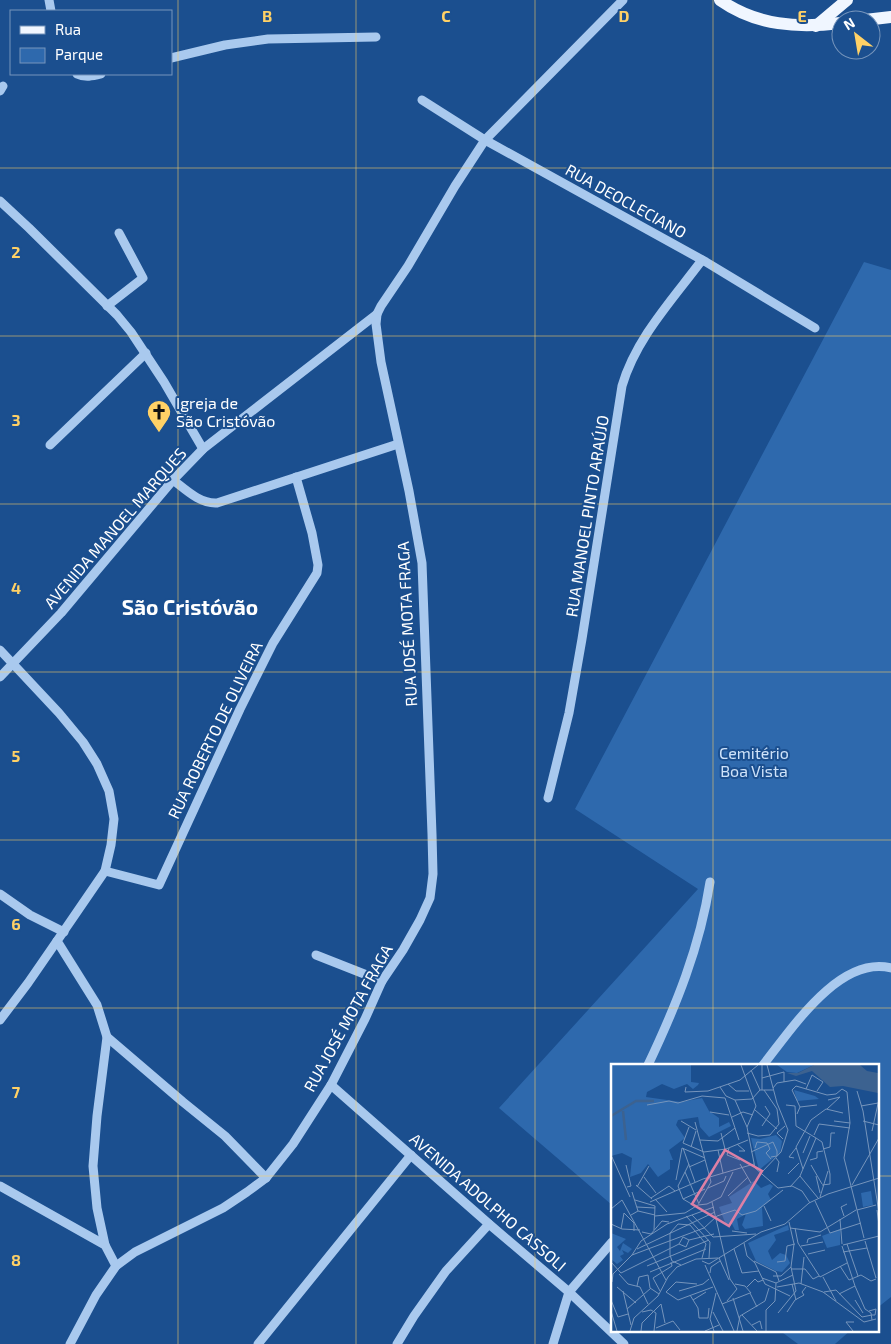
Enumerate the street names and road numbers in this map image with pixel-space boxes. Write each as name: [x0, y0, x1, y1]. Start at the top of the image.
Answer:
street label: RUA DEOCLECIANO: [562, 159, 690, 242]
street label: RUA MANOEL PINTO ARAÚJO: [561, 414, 612, 618]
street label: AVENIDA MANOEL MARQUES: [40, 443, 190, 613]
street label: RUA JOSÉ MOTA FRAGA: [393, 541, 420, 707]
street label: RUA ROBERTO DE OLIVEIRA: [163, 638, 266, 822]
street label: RUA JOSÉ MOTA FRAGA: [299, 941, 396, 1095]
street label: AVENIDA ADOLPHO CASSOLI: [406, 1129, 570, 1275]

